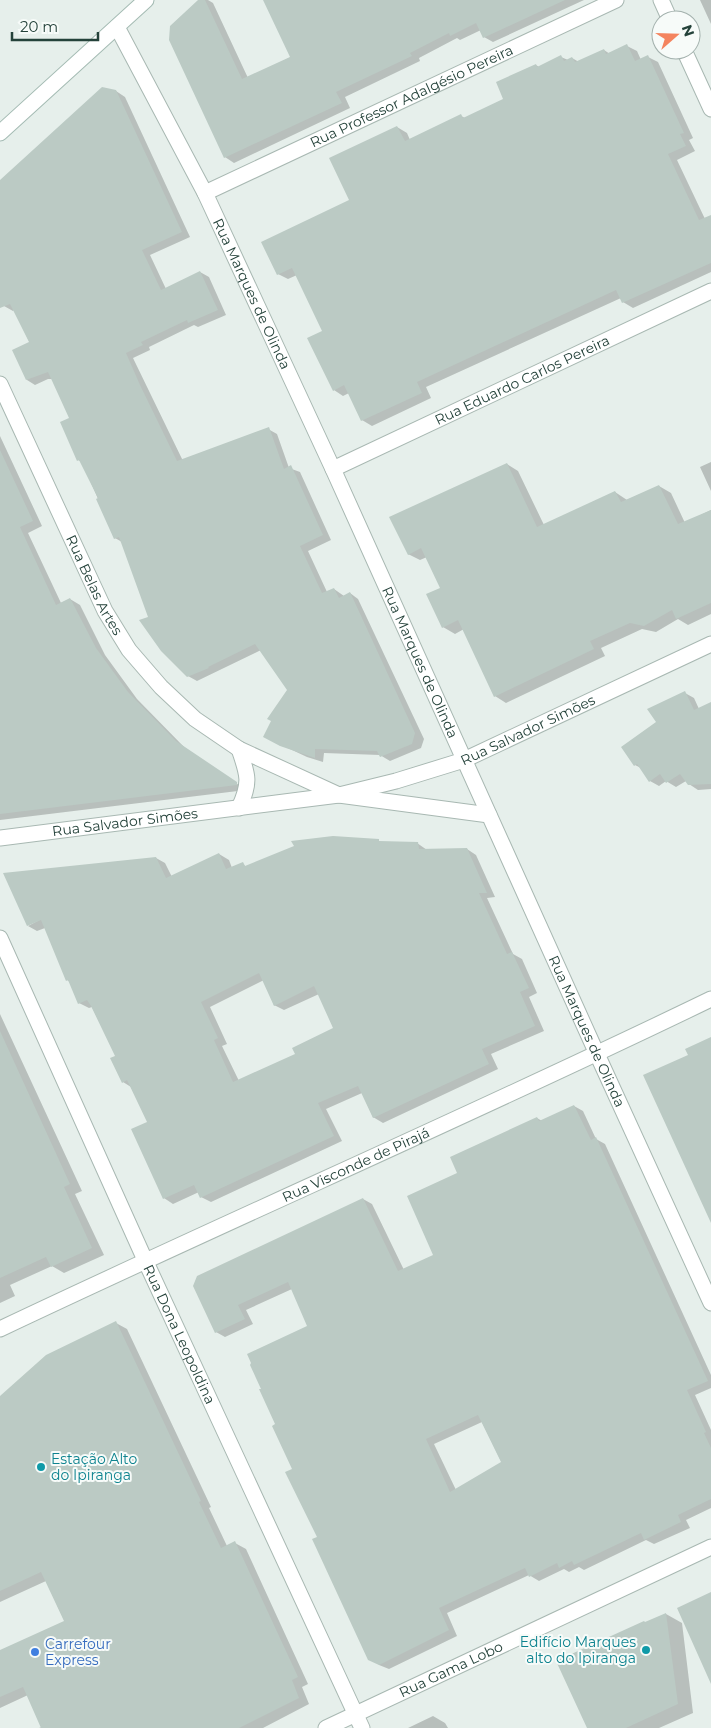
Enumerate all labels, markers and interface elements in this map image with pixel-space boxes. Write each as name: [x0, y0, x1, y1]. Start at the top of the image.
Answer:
scale bar: [12, 10, 99, 42]
north arrow: [651, 10, 701, 60]
text: 20 m: [20, 17, 58, 36]
text: N: [678, 22, 699, 39]
street label: Rua Professor Adalgésio Pereira: [307, 41, 516, 151]
street label: Rua Marques de Olinda: [209, 215, 295, 372]
street label: Rua Eduardo Carlos Pereira: [432, 331, 612, 429]
street label: Rua Belas Artes: [62, 532, 127, 639]
street label: Rua Marques de Olinda: [378, 583, 462, 741]
street label: Rua Salvador Simões: [458, 691, 598, 769]
street label: Rua Salvador Simões: [51, 804, 199, 840]
street label: Rua Marques de Olinda: [545, 953, 629, 1110]
street label: Rua Visconde de Pirajá: [279, 1123, 433, 1206]
street label: Rua Dona Leopoldina: [139, 1262, 220, 1407]
place label: Estação Alto do Ipiranga: [51, 1450, 137, 1484]
marker: Estação Alto do Ipiranga: [35, 1461, 47, 1473]
place label: Edifício Marques alto do Ipiranga: [520, 1633, 636, 1667]
place label: Carrefour Express: [45, 1635, 111, 1669]
street label: Rua Gama Lobo: [396, 1637, 506, 1701]
marker: Edifício Marques alto do Ipiranga: [640, 1644, 652, 1656]
marker: Carrefour Express: [29, 1646, 41, 1658]

